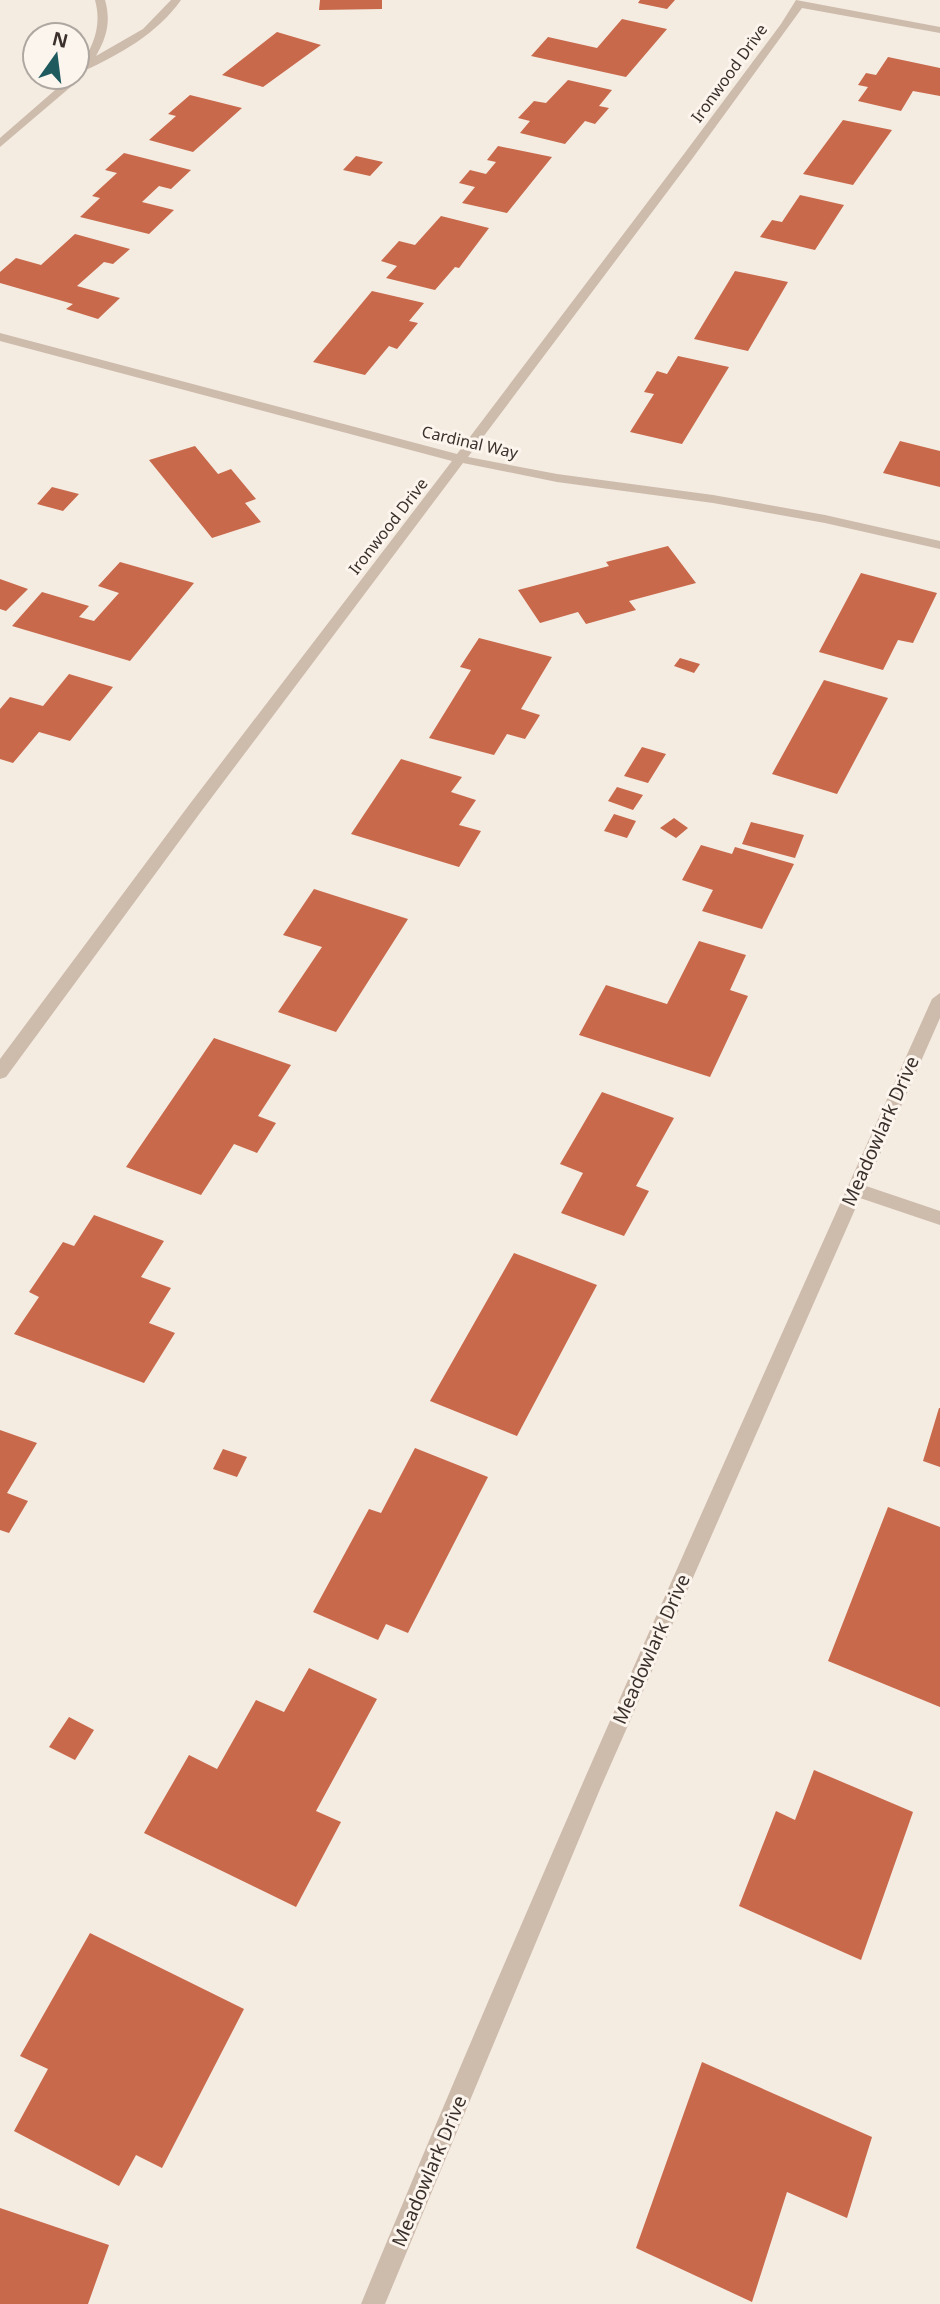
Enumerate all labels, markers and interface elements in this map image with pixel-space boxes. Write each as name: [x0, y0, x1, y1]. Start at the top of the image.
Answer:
street label: Ironwood Drive: [686, 19, 772, 127]
north arrow: [21, 21, 91, 91]
text: N: [49, 25, 71, 54]
street label: Cardinal Way: [420, 420, 521, 464]
street label: Ironwood Drive: [343, 473, 433, 579]
street label: Meadowlark Drive: [835, 1052, 925, 1210]
street label: Meadowlark Drive: [606, 1570, 696, 1728]
street label: Meadowlark Drive: [385, 2091, 473, 2251]

